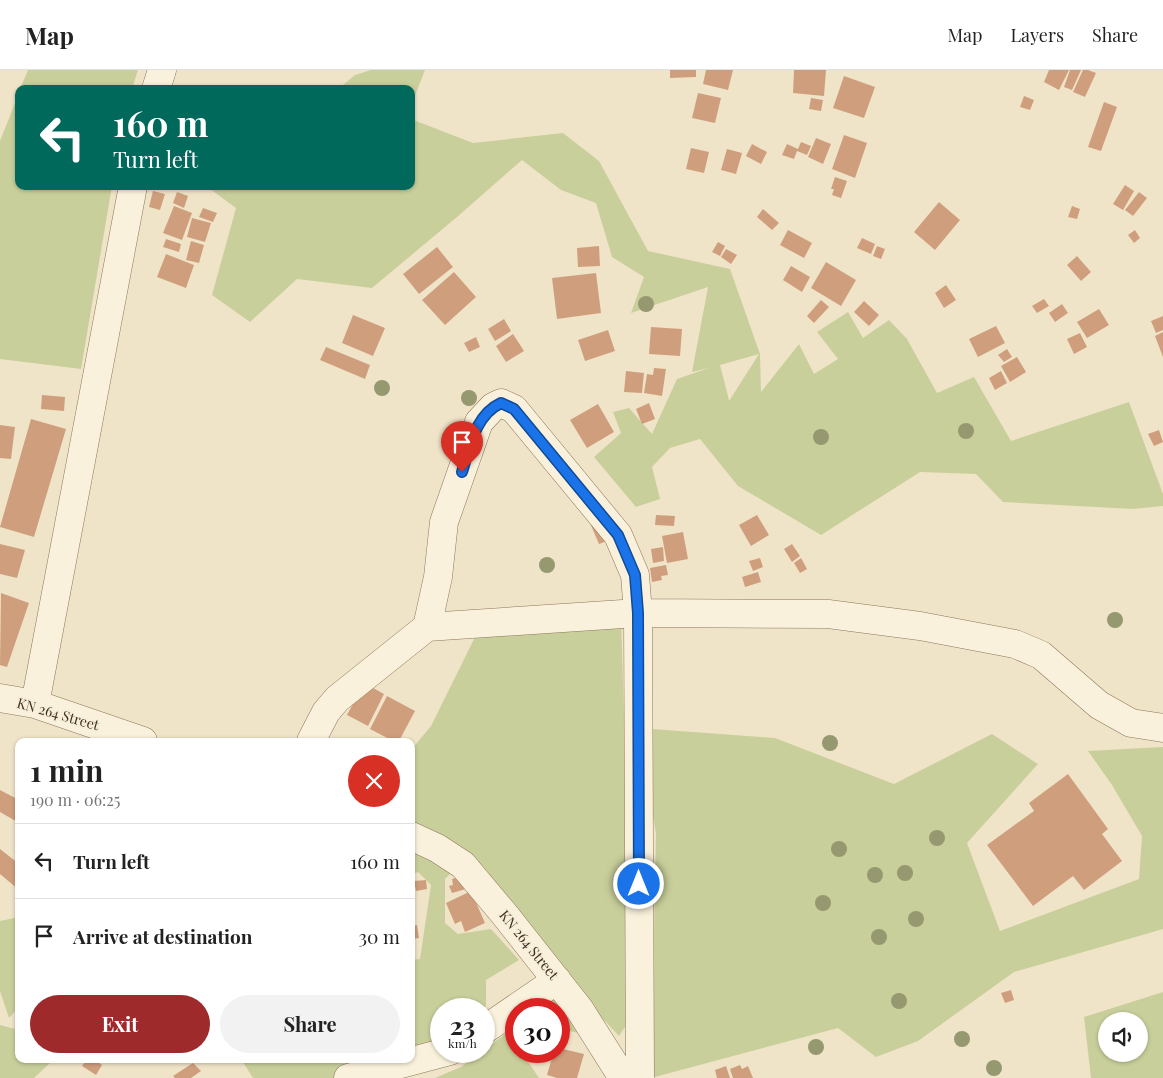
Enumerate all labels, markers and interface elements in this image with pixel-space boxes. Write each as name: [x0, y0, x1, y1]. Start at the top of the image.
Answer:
text: Map: [25, 19, 74, 51]
text: Map: [947, 23, 982, 47]
text: Layers: [1010, 23, 1064, 47]
text: Share: [1092, 23, 1138, 47]
text: 160 m: [113, 99, 208, 146]
icon: left: [30, 105, 95, 170]
text: Turn left: [113, 144, 198, 174]
pin: [441, 421, 483, 472]
icon: arrive: [448, 428, 476, 456]
street label: KN 264 Street: [15, 693, 102, 735]
text: 1 min: [30, 750, 104, 790]
button: close: [348, 755, 400, 807]
text: 190 m · 06:25: [30, 789, 120, 810]
icon: left: [30, 847, 58, 875]
text: Turn left: [73, 848, 150, 874]
text: 160 m: [350, 848, 400, 874]
position arrow: [612, 857, 664, 909]
street label: KN 264 Street: [495, 906, 564, 984]
icon: arrive: [30, 922, 58, 950]
text: Arrive at destination: [73, 923, 253, 949]
text: 30 m: [358, 923, 400, 949]
button: Exit: [30, 995, 210, 1053]
button: Share: [220, 995, 400, 1053]
speed limit sign: 30: [505, 998, 570, 1063]
text: 23: [450, 1008, 475, 1041]
map controls: [1098, 1012, 1148, 1062]
button: sound: [1098, 1012, 1148, 1062]
text: km/h: [448, 1035, 477, 1051]

